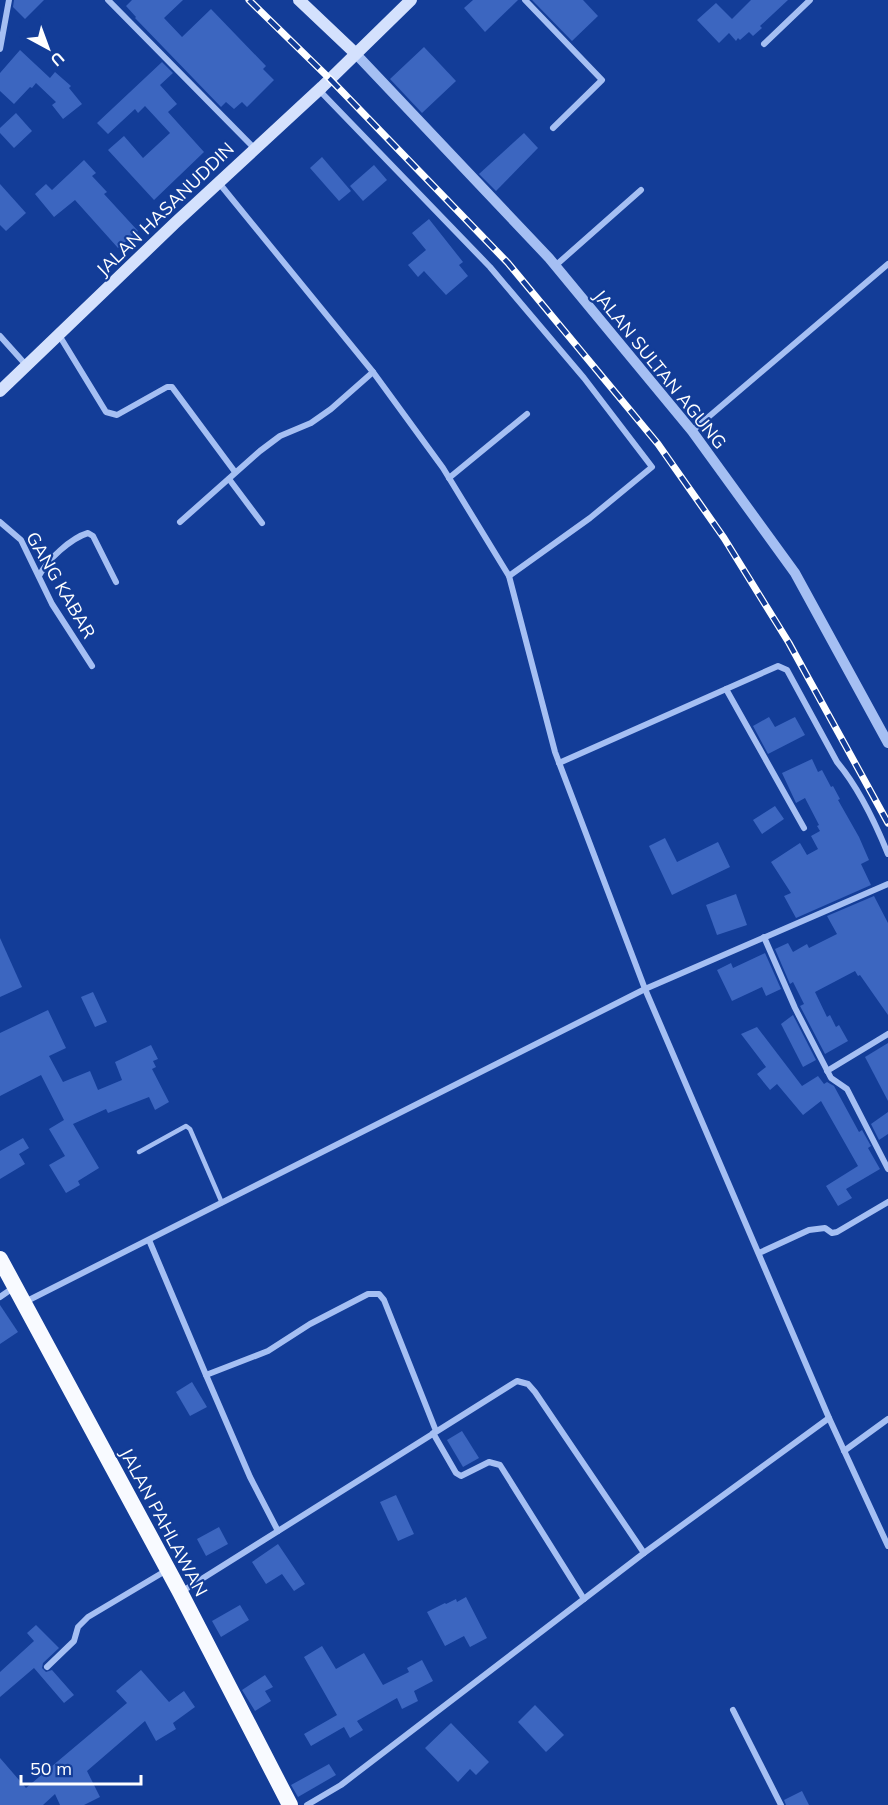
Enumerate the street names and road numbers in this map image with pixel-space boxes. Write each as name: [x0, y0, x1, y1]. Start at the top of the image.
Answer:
street label: JALAN HASANUDDIN: [91, 137, 239, 281]
street label: JALAN SULTAN AGUNG: [589, 285, 731, 453]
street label: GANG KABAR: [21, 527, 101, 643]
street label: JALAN PAHLAWAN: [115, 1444, 213, 1600]

